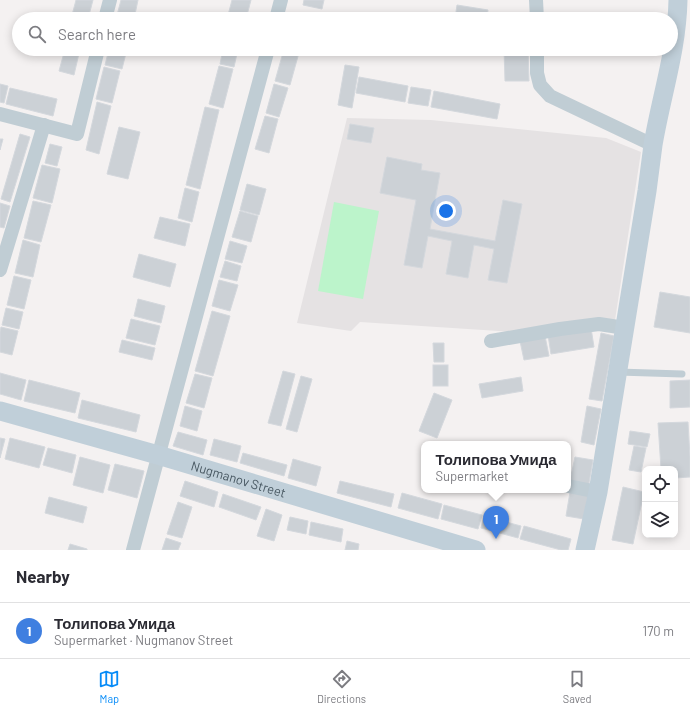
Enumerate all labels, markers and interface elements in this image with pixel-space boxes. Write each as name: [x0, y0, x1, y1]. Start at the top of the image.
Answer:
search box: [12, 12, 678, 56]
icon: search: [26, 23, 48, 45]
text: Search here: [58, 25, 136, 43]
your location: [436, 201, 456, 221]
popup: [421, 441, 571, 493]
text: Толипова Умида: [435, 450, 557, 468]
street label: Nugmanov Street: [189, 457, 288, 501]
map controls: [642, 466, 678, 538]
button: locate: [642, 466, 678, 502]
text: Supermarket: [435, 468, 509, 484]
button: layers: [642, 502, 678, 538]
pin: 1: [483, 506, 509, 539]
text: Nearby: [16, 566, 70, 586]
text: Толипова Умида: [54, 614, 175, 632]
text: 1: [27, 623, 31, 639]
text: 170 m: [643, 623, 674, 639]
text: Supermarket · Nugmanov Street: [54, 632, 233, 648]
tab: Map: [98, 668, 120, 705]
tab: Directions: [317, 668, 366, 705]
tab: Saved: [563, 668, 592, 705]

